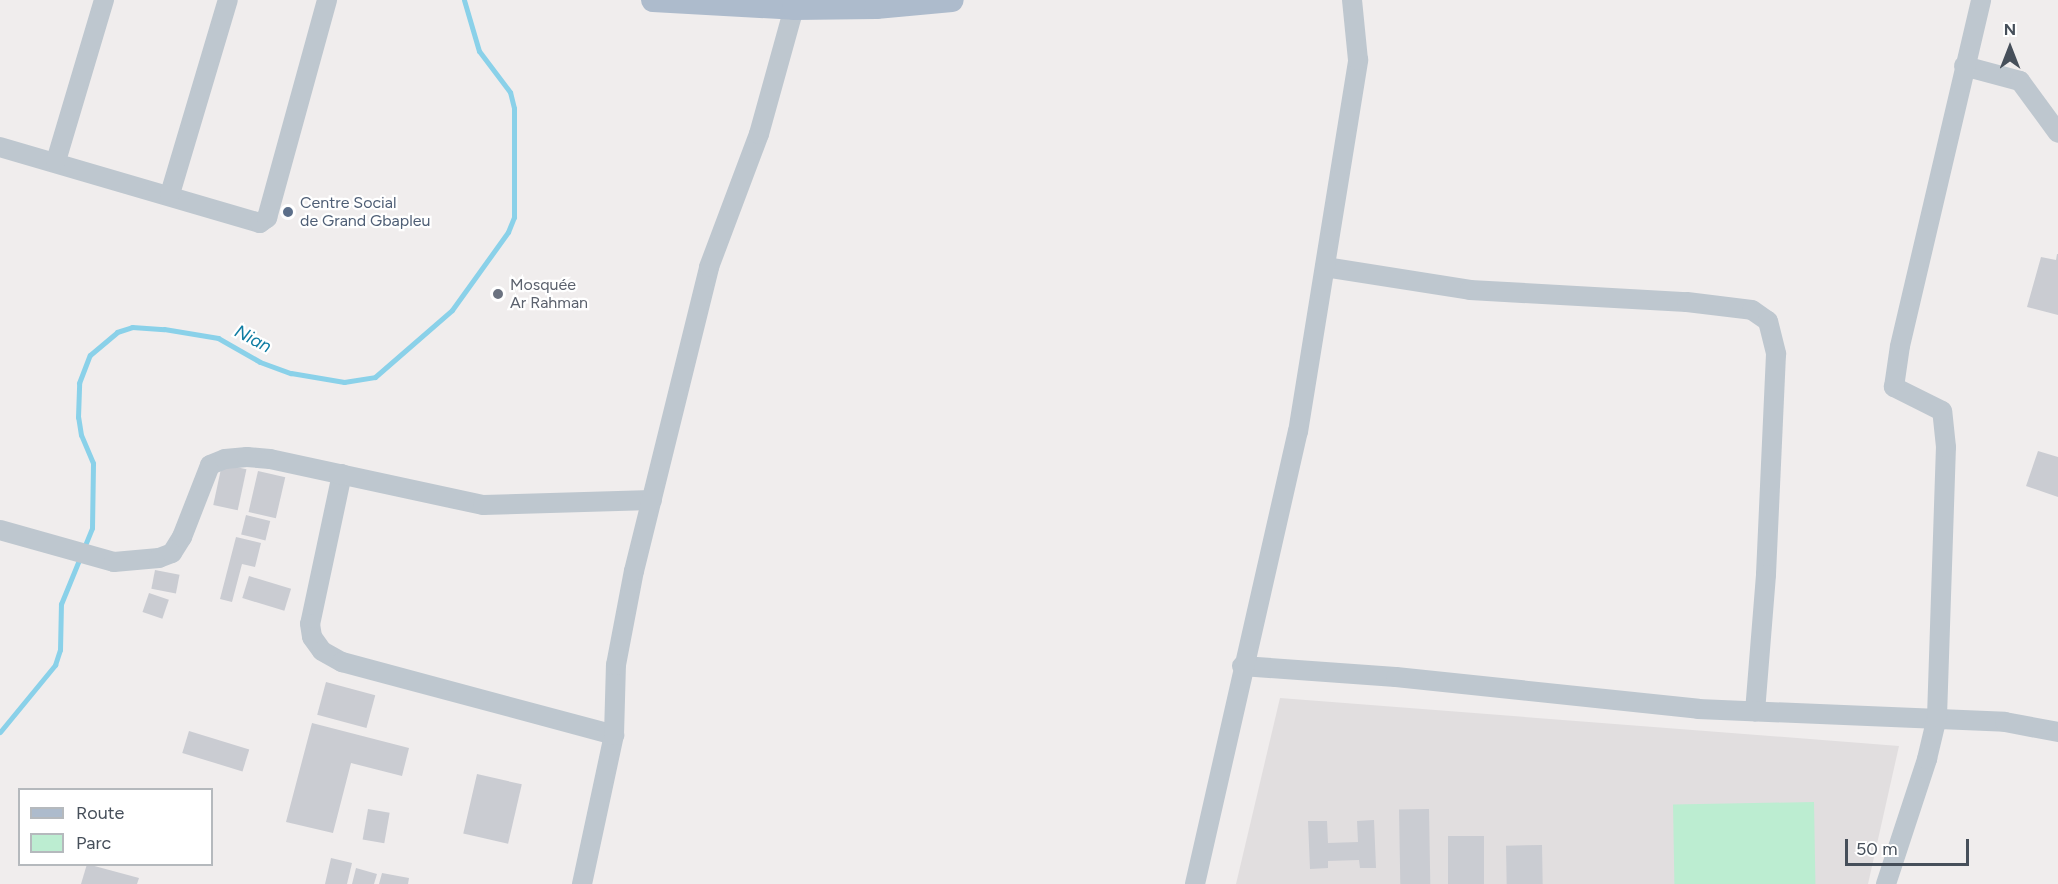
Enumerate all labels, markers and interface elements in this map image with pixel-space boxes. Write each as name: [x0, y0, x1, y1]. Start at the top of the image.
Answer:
north arrow: [1980, 18, 2040, 78]
text: N: [2004, 20, 2016, 39]
place label: Centre Social de Grand Gbapleu: [300, 193, 430, 231]
marker: Centre Social de Grand Gbapleu: [281, 205, 295, 219]
place label: Mosquée Ar Rahman: [510, 275, 588, 313]
marker: Mosquée Ar Rahman: [491, 287, 505, 301]
water label: Nian: [231, 320, 275, 358]
legend: [18, 788, 213, 866]
text: Route: [76, 802, 124, 824]
scale bar: [1848, 827, 1972, 865]
text: Parc: [76, 832, 111, 854]
text: 50 m: [1856, 838, 1898, 860]

